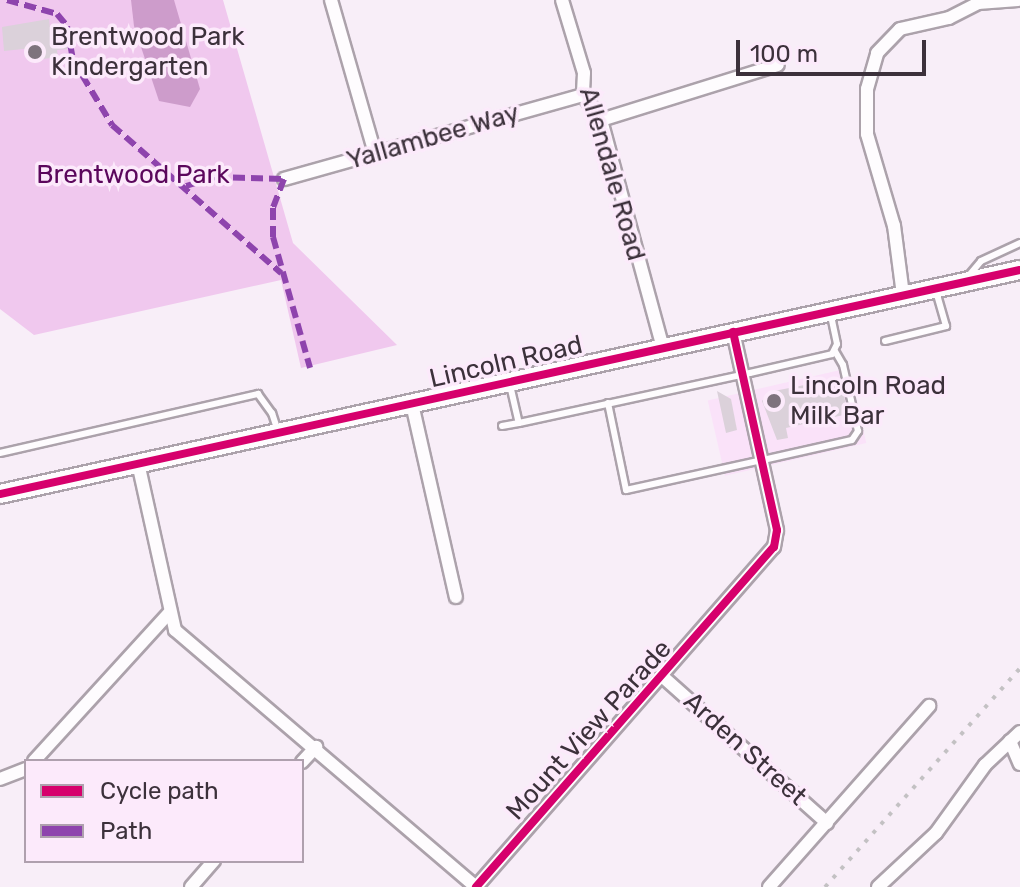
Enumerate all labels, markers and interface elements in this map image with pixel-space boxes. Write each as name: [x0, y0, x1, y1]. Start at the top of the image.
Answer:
place label: Brentwood Park Kindergarten: [51, 21, 245, 82]
scale bar: [740, 24, 930, 74]
text: 100 m: [750, 40, 818, 68]
marker: Brentwood Park Kindergarten: [26, 43, 44, 61]
street label: Allendale Road: [572, 84, 652, 264]
street label: Yallambee Way: [343, 97, 523, 177]
park label: Brentwood Park: [36, 159, 230, 191]
street label: Lincoln Road: [426, 329, 586, 395]
place label: Lincoln Road Milk Bar: [790, 370, 946, 432]
marker: Lincoln Road Milk Bar: [765, 392, 783, 410]
street label: Mount View Parade: [500, 633, 678, 827]
street label: Arden Street: [677, 686, 813, 812]
legend: [24, 759, 304, 863]
text: Cycle path: [100, 777, 219, 805]
text: Path: [100, 817, 152, 845]

